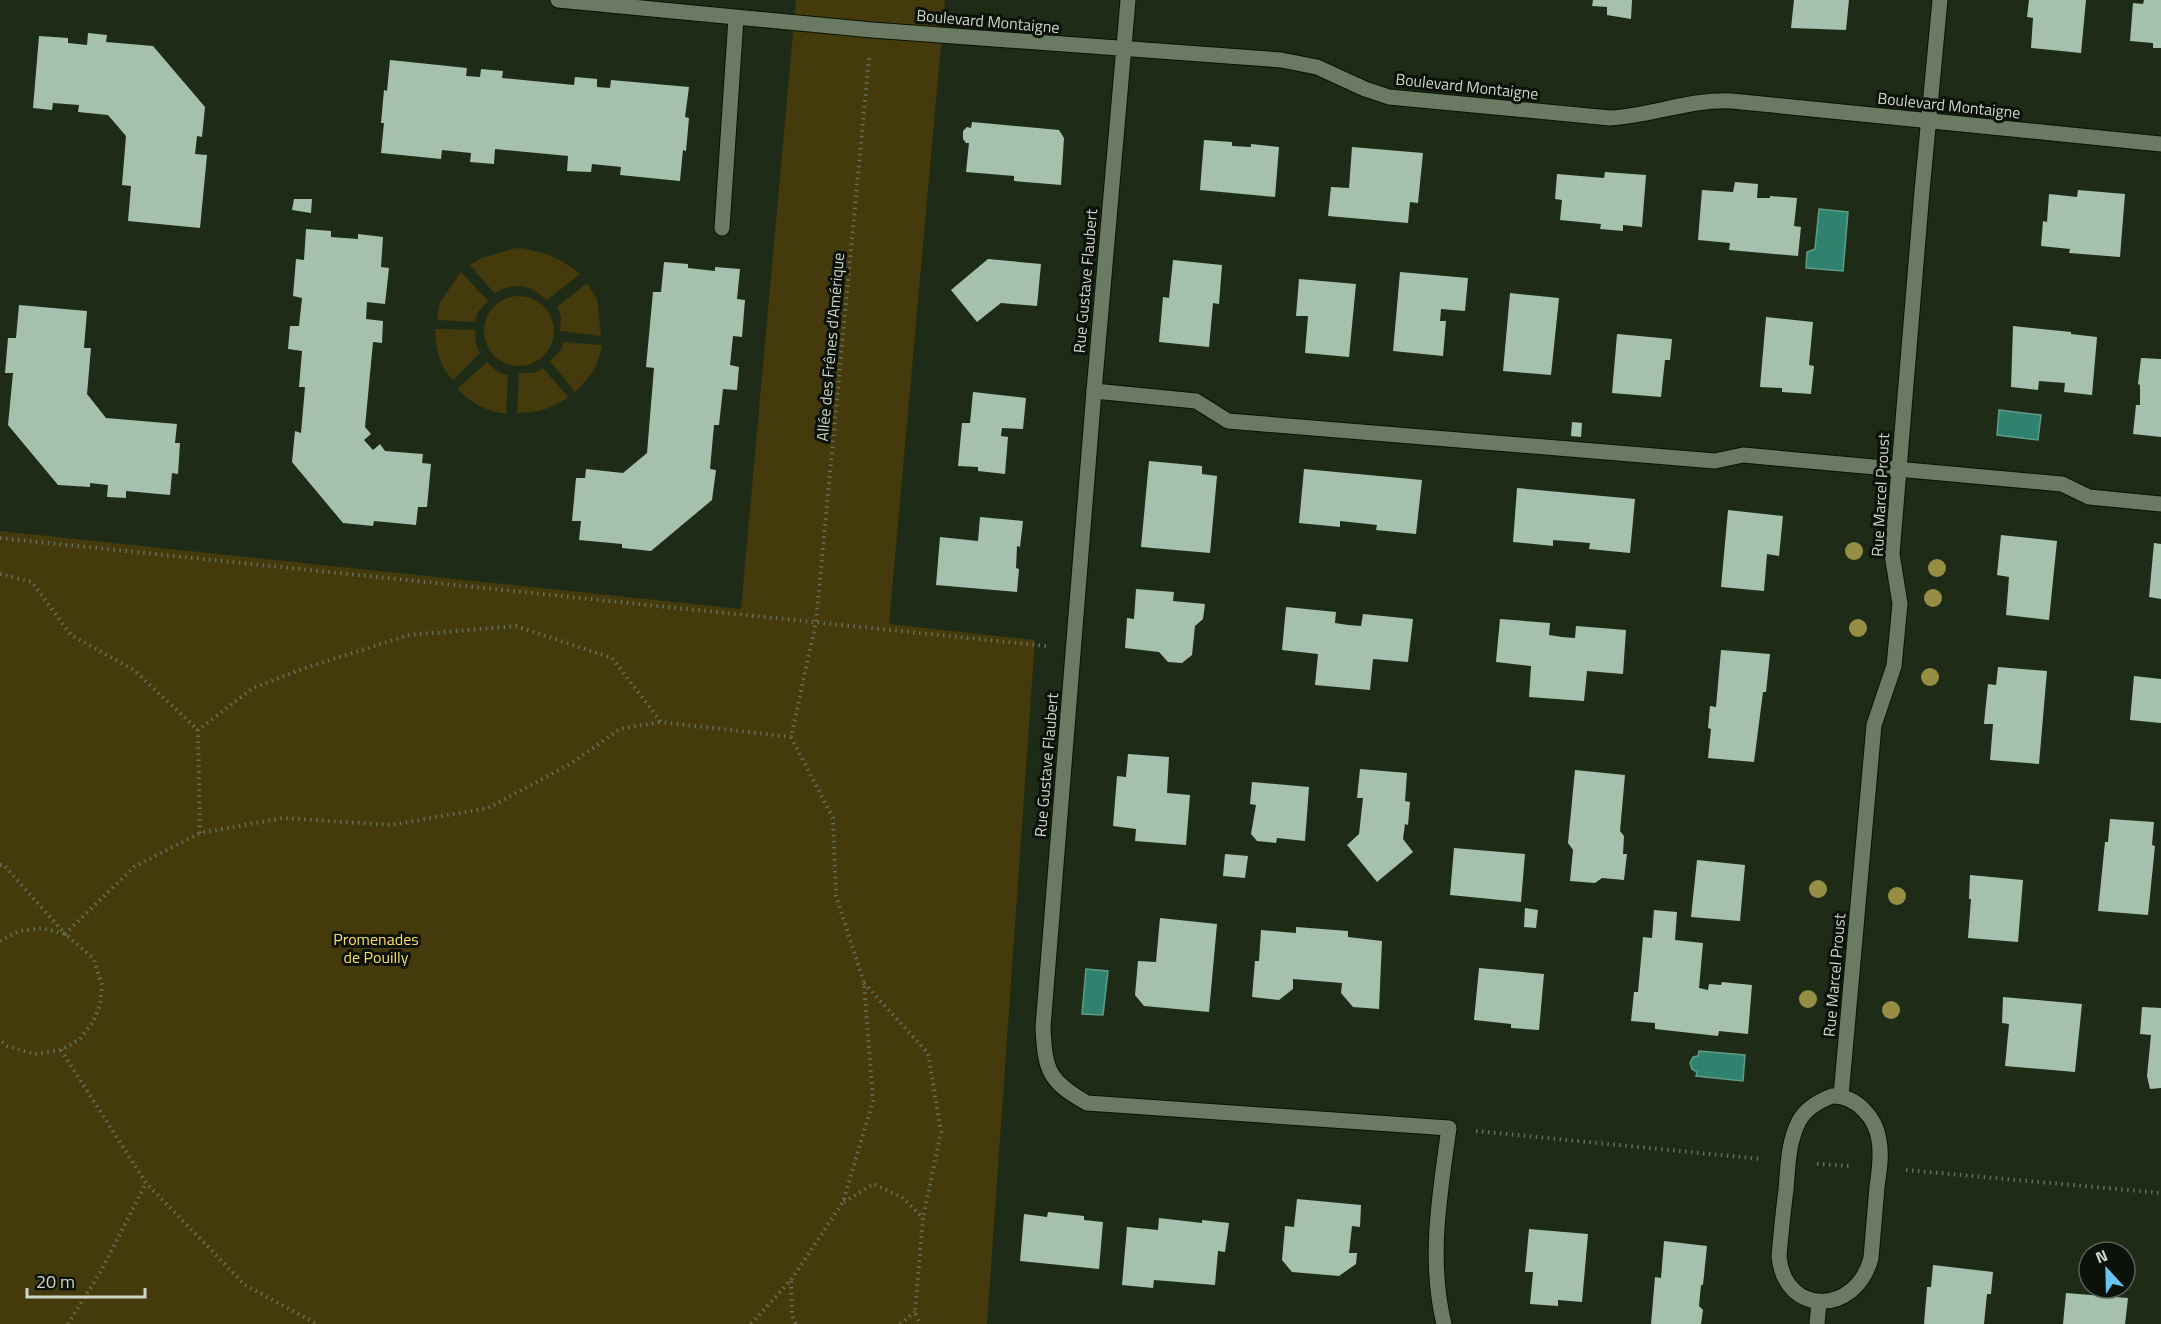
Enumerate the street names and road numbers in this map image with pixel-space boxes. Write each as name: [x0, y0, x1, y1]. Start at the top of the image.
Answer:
street label: Boulevard Montaigne: [915, 3, 1061, 39]
street label: Boulevard Montaigne: [1394, 67, 1540, 105]
street label: Boulevard Montaigne: [1876, 86, 2022, 124]
street label: Rue Gustave Flaubert: [1067, 208, 1103, 354]
street label: Allée des Frênes d'Amérique: [810, 252, 850, 442]
street label: Rue Marcel Proust: [1865, 432, 1895, 557]
street label: Rue Gustave Flaubert: [1028, 692, 1064, 838]
street label: Rue Marcel Proust: [1817, 912, 1851, 1038]

